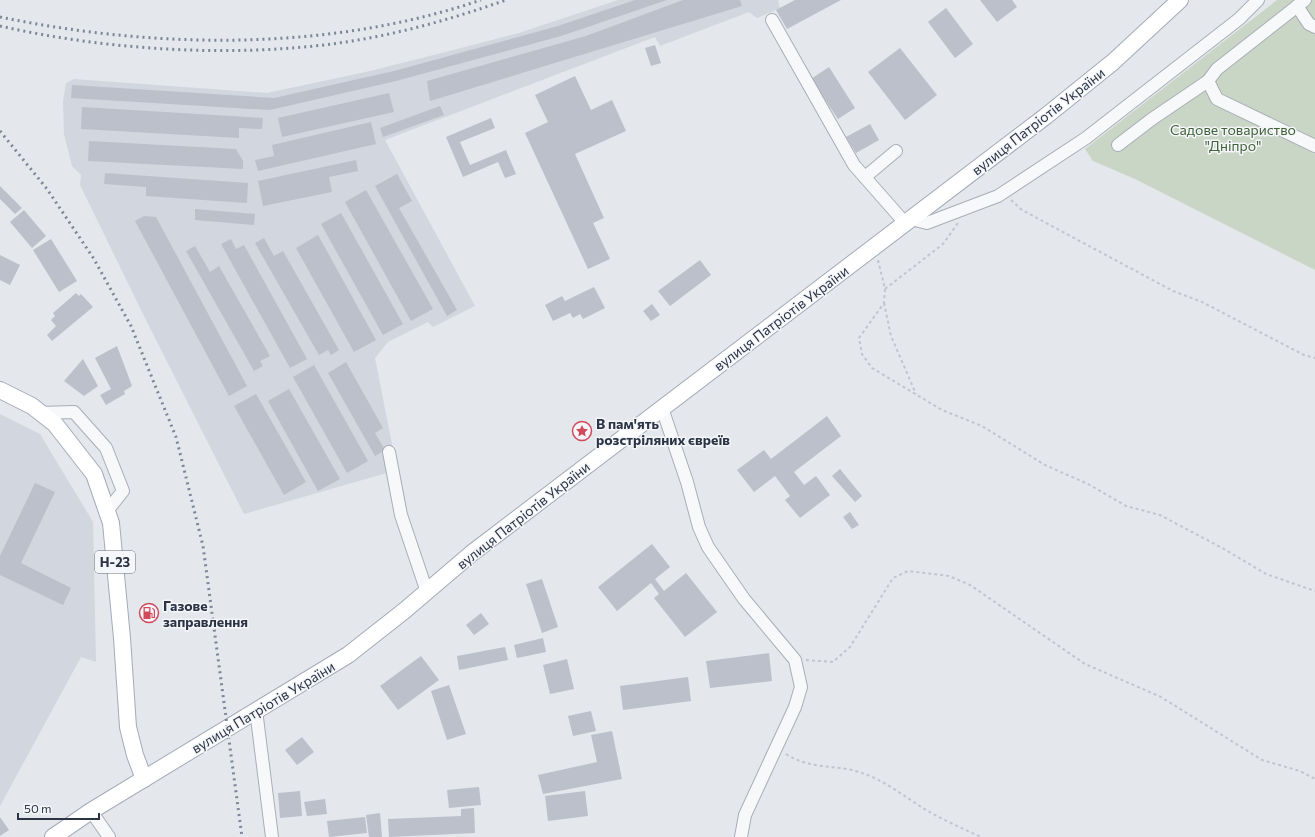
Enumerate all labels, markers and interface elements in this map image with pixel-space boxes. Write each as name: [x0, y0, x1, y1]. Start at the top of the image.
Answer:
street label: вулиця Патріотів України: [968, 64, 1108, 178]
park label: Садове товариство "Дніпро": [1170, 121, 1296, 154]
street label: вулиця Патріотів України: [710, 262, 852, 374]
place label: В пам'ять розстріляних євреїв: [596, 415, 730, 448]
place icon: В пам'ять розстріляних євреїв: [571, 420, 593, 442]
street label: вулиця Патріотів України: [453, 458, 593, 572]
road number: Н-23: [95, 551, 135, 573]
place label: Газове заправлення: [163, 597, 248, 630]
fuel station icon: Газове заправлення: [138, 602, 160, 624]
street label: вулиця Патріотів України: [188, 657, 338, 757]
scale bar: [18, 795, 99, 821]
text: 50 m: [24, 801, 52, 815]

